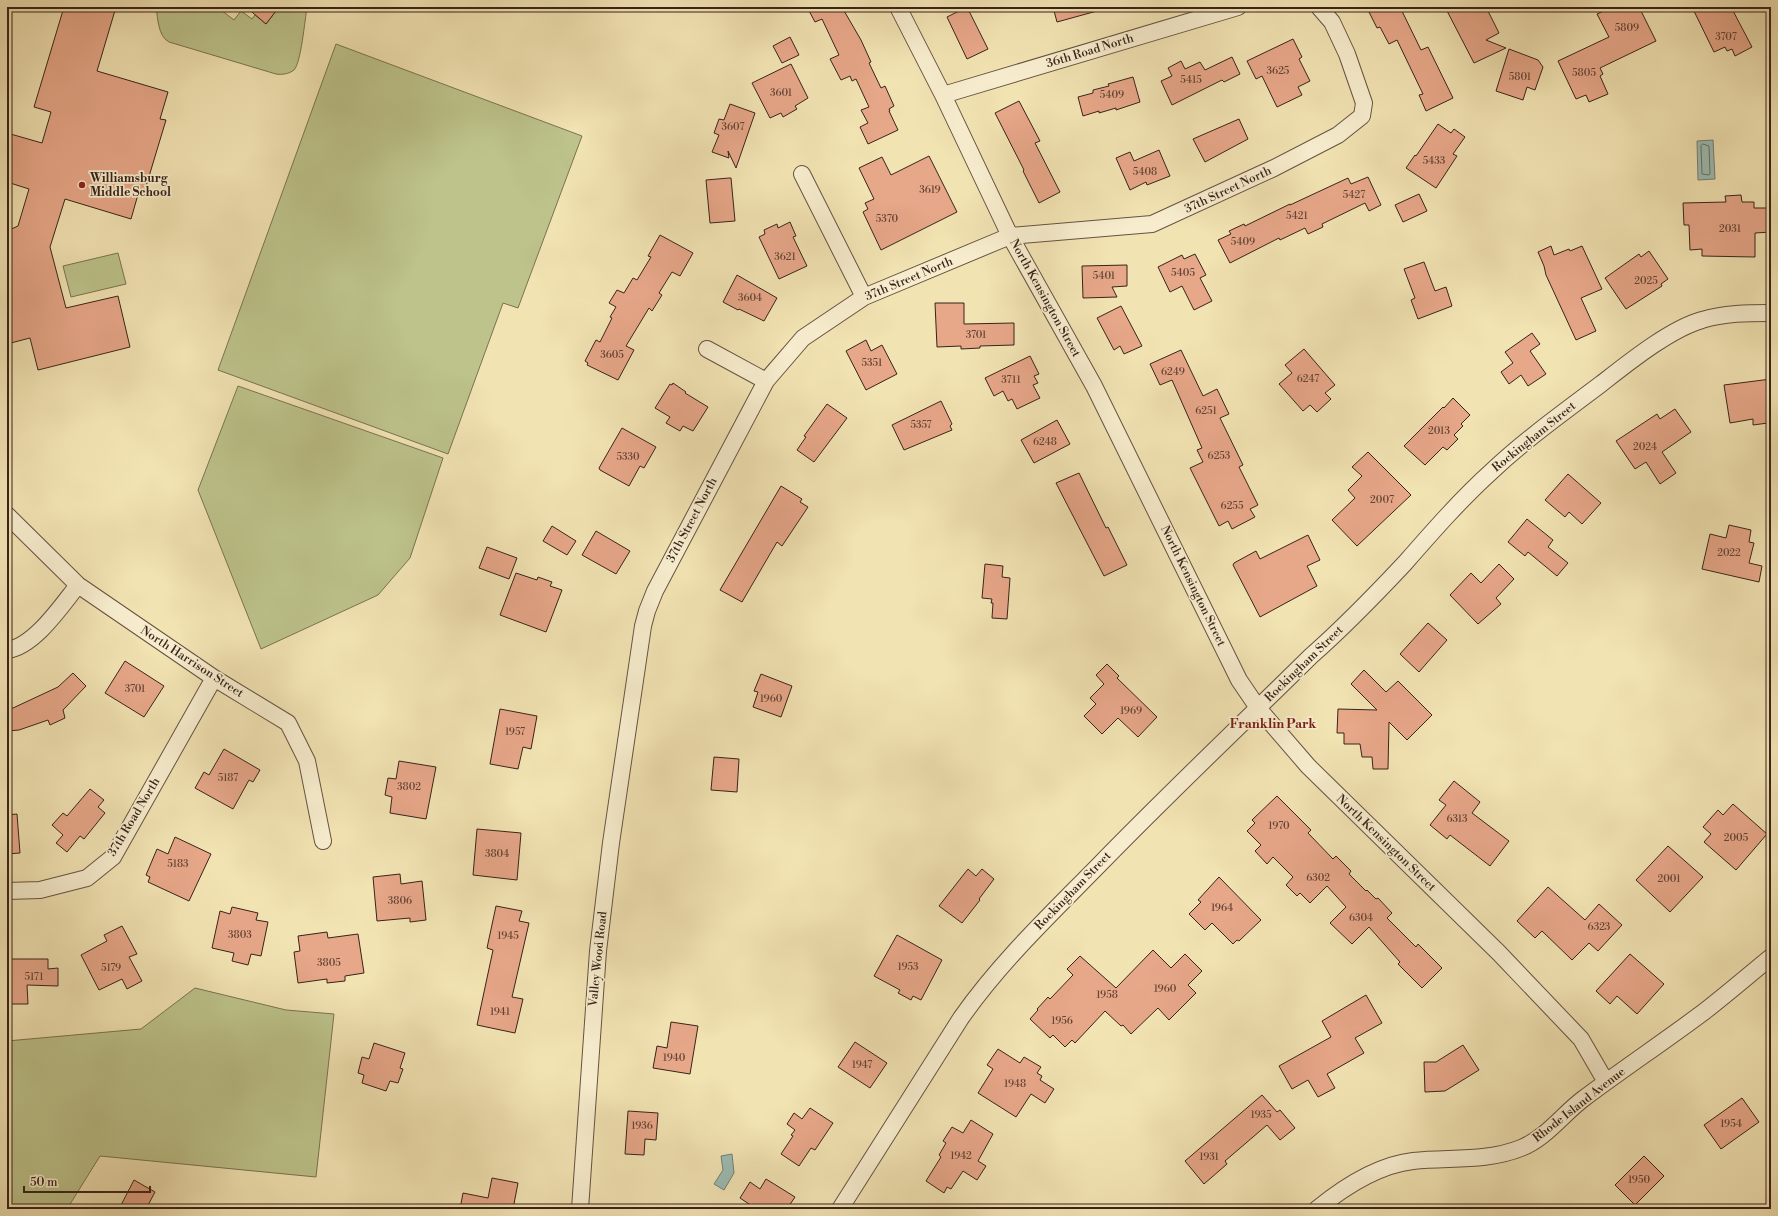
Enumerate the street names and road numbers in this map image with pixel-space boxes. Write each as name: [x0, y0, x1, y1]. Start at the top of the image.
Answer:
street label: 36th Road North: [1044, 31, 1136, 71]
street label: 37th Street North: [1182, 163, 1274, 217]
street label: North Kensington Street: [1006, 236, 1084, 360]
street label: 37th Street North: [863, 254, 955, 304]
street label: Rockingham Street: [1489, 398, 1579, 475]
street label: 37th Street North: [663, 475, 721, 565]
street label: North Kensington Street: [1157, 523, 1229, 650]
street label: Rockingham Street: [1262, 622, 1347, 705]
street label: North Harrison Street: [138, 623, 247, 701]
street label: 37th Road North: [105, 775, 163, 859]
street label: North Kensington Street: [1333, 792, 1439, 895]
street label: Rockingham Street: [1032, 848, 1115, 933]
street label: Valley Wood Road: [585, 910, 610, 1008]
street label: Rhode Island Avenue: [1530, 1064, 1628, 1146]

